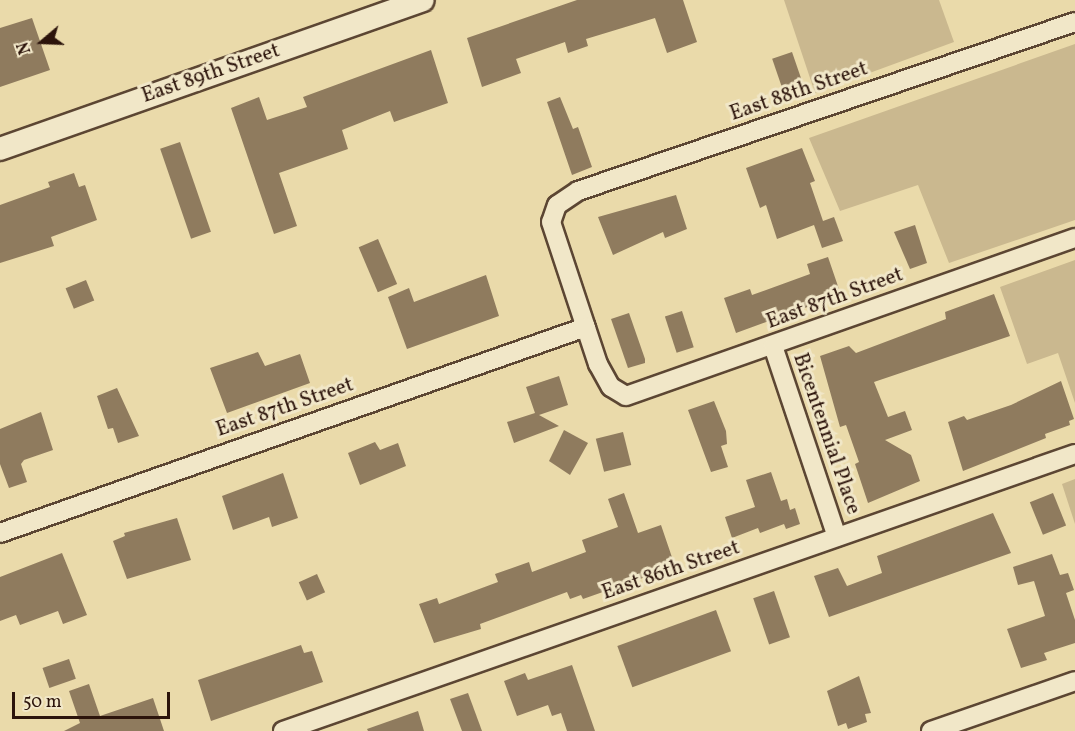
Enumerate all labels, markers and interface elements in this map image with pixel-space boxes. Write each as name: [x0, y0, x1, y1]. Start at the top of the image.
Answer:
north arrow: [12, 12, 72, 72]
text: N: [13, 39, 37, 57]
street label: East 89th Street: [139, 39, 283, 109]
street label: East 88th Street: [727, 57, 871, 127]
street label: East 87th Street: [763, 263, 907, 335]
street label: Bicentennial Place: [787, 350, 865, 518]
street label: East 87th Street: [213, 373, 357, 443]
street label: East 86th Street: [599, 536, 743, 606]
scale bar: [15, 680, 172, 718]
text: 50 m: [23, 690, 62, 715]

